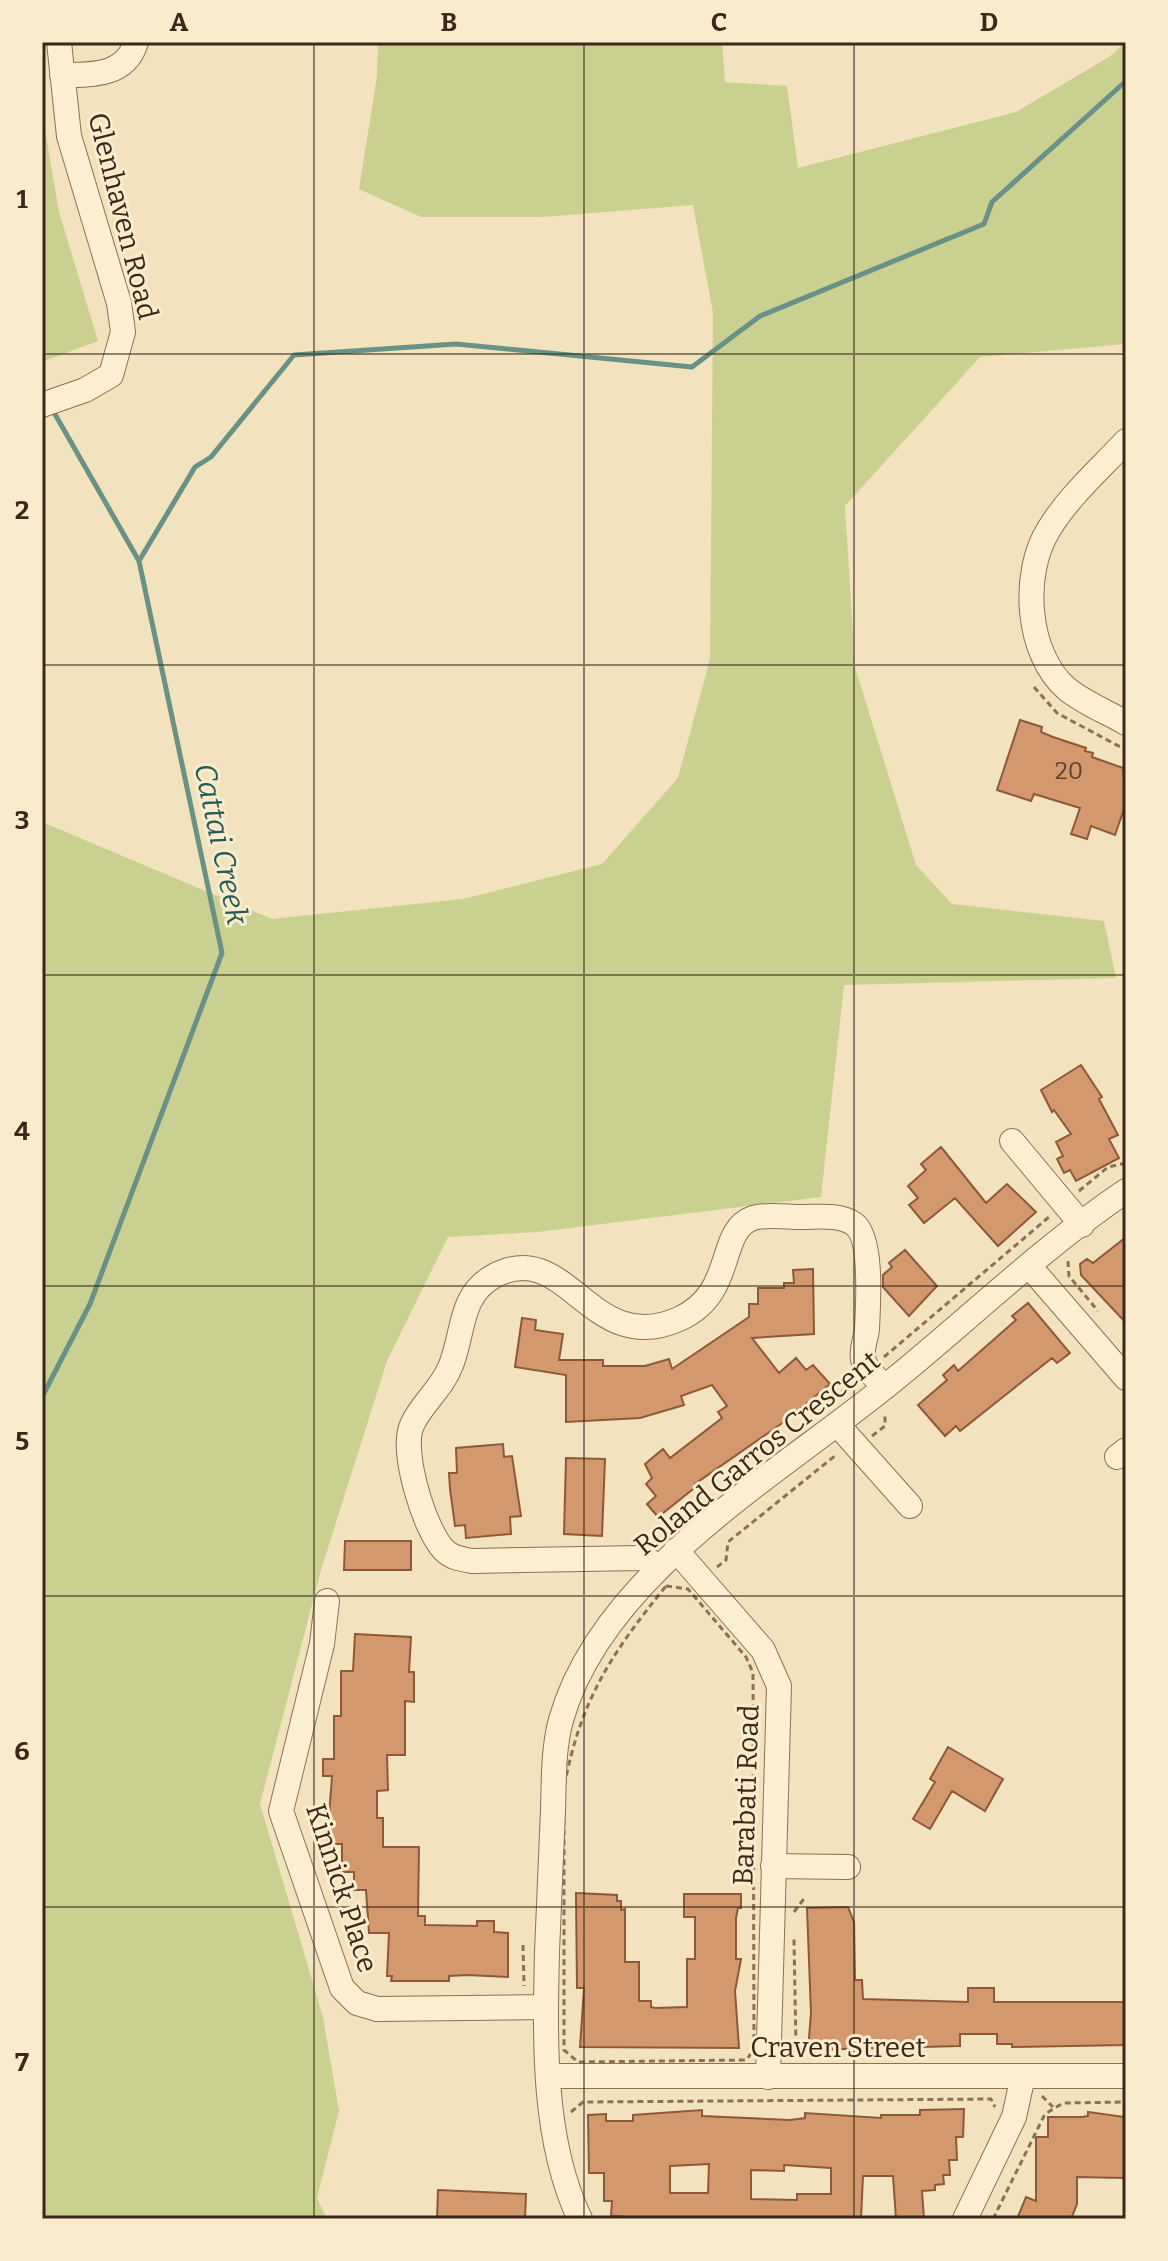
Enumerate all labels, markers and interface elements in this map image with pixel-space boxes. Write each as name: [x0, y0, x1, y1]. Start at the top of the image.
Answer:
text: A: [170, 7, 189, 38]
text: B: [441, 7, 457, 38]
text: C: [711, 7, 727, 38]
text: D: [980, 7, 998, 38]
street label: Glenhaven Road: [81, 109, 165, 323]
text: 1: [16, 184, 28, 215]
text: 2: [15, 495, 29, 526]
house number: 20: [1055, 757, 1083, 785]
water label: Cattai Creek: [186, 760, 256, 929]
text: 3: [15, 805, 29, 836]
text: 4: [14, 1116, 30, 1147]
street label: Roland Garros Crescent: [628, 1344, 886, 1562]
text: 5: [15, 1426, 29, 1457]
street label: Barabati Road: [726, 1704, 766, 1886]
text: 6: [14, 1736, 30, 1767]
street label: Kinnick Place: [299, 1800, 385, 1976]
street label: Craven Street: [750, 2031, 926, 2064]
text: 7: [15, 2047, 29, 2078]

